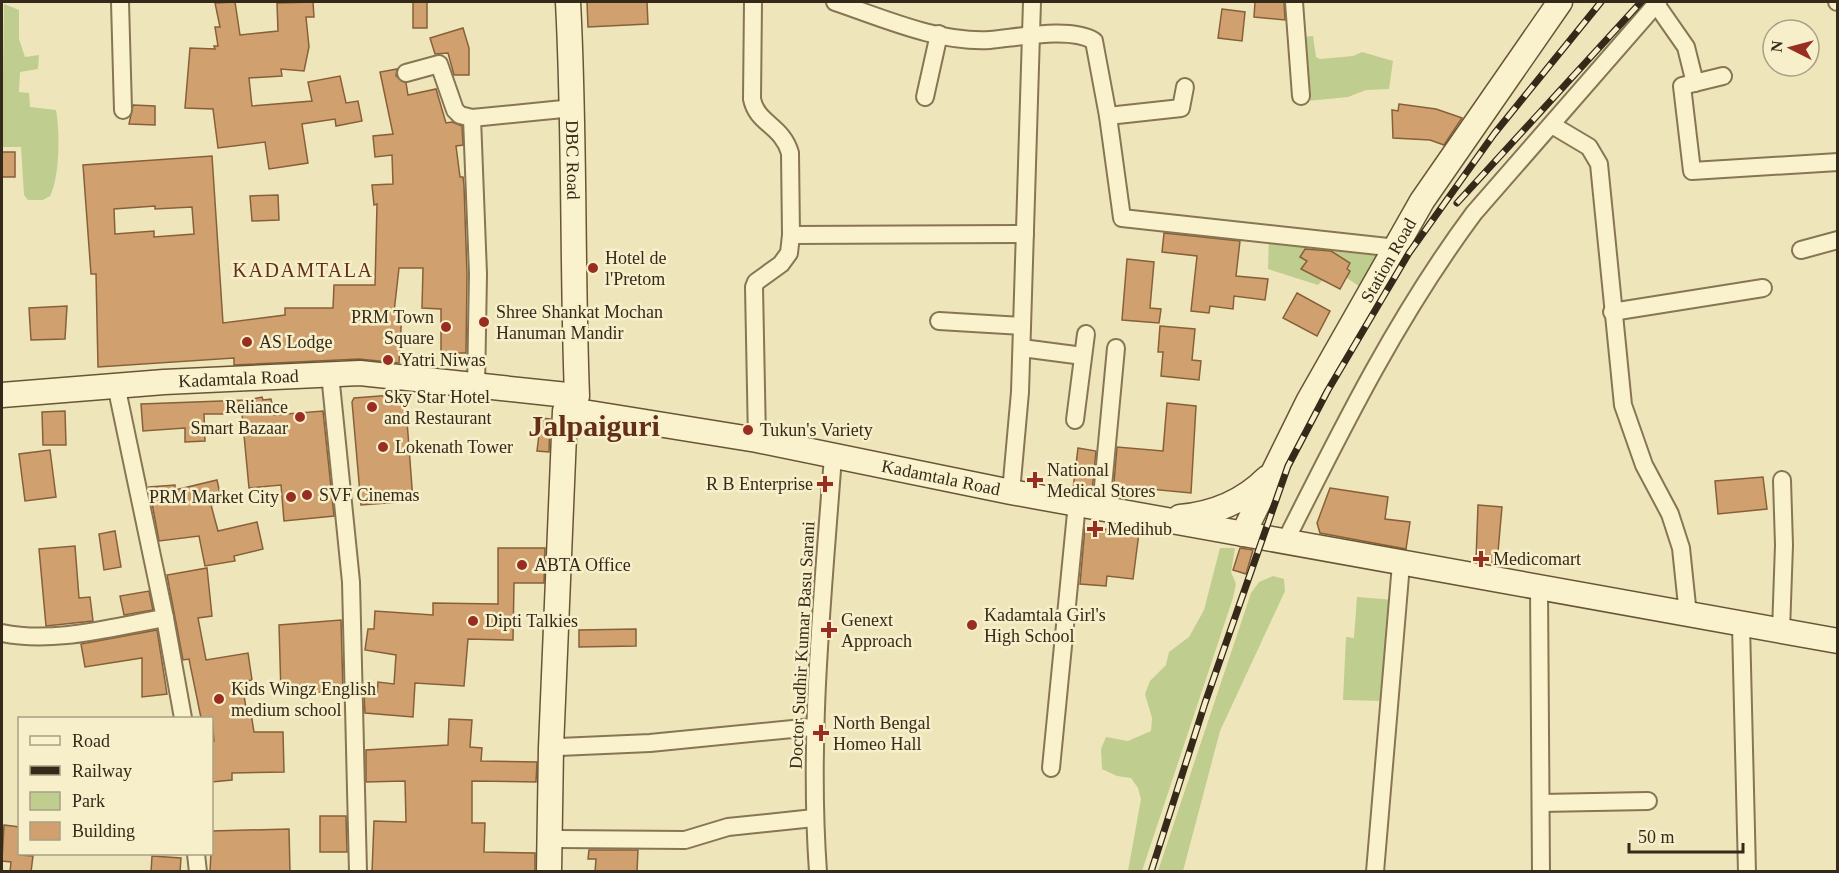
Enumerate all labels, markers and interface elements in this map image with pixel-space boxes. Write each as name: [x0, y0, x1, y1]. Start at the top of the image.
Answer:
north arrow: [1761, 18, 1821, 78]
text: N: [1768, 39, 1786, 53]
street label: DBC Road: [562, 120, 583, 200]
street label: Station Road: [1357, 215, 1420, 306]
place label: Hotel de l'Pretom: [605, 248, 666, 289]
district label: KADAMTALA: [233, 259, 373, 281]
marker: Hotel de l'Pretom: [586, 261, 600, 275]
place label: Shree Shankat Mochan Hanuman Mandir: [496, 302, 663, 343]
place label: PRM Town Square: [351, 307, 434, 348]
marker: Shree Shankat Mochan Hanuman Mandir: [477, 315, 491, 329]
marker: PRM Town Square: [439, 320, 453, 334]
place label: AS Lodge: [259, 332, 333, 352]
marker: AS Lodge: [240, 335, 254, 349]
place label: Yatri Niwas: [400, 350, 486, 370]
marker: Yatri Niwas: [381, 353, 395, 367]
street label: Kadamtala Road: [178, 366, 299, 391]
place label: Sky Star Hotel and Restaurant: [384, 387, 491, 428]
place label: Reliance Smart Bazaar: [191, 397, 288, 438]
marker: Sky Star Hotel and Restaurant: [365, 400, 379, 414]
district label: Jalpaiguri: [528, 409, 660, 442]
marker: Reliance Smart Bazaar: [293, 410, 307, 424]
place label: Tukun's Variety: [760, 420, 873, 440]
marker: Tukun's Variety: [741, 423, 755, 437]
place label: Lokenath Tower: [395, 437, 513, 457]
marker: Lokenath Tower: [376, 440, 390, 454]
street label: Kadamtala Road: [880, 456, 1002, 500]
place label: National Medical Stores: [1047, 460, 1155, 501]
marker: National Medical Stores: [1028, 473, 1042, 487]
place label: R B Enterprise: [706, 474, 813, 494]
marker: R B Enterprise: [818, 477, 832, 491]
place label: SVF Cinemas: [319, 485, 420, 505]
place label: PRM Market City: [149, 487, 279, 507]
marker: SVF Cinemas: [300, 488, 314, 502]
marker: PRM Market City: [284, 490, 298, 504]
place label: Medihub: [1107, 519, 1172, 539]
street label: Doctor Sudhir Kumar Basu Sarani: [786, 521, 818, 769]
marker: Medihub: [1088, 522, 1102, 536]
place label: Medicomart: [1493, 549, 1581, 569]
marker: Medicomart: [1474, 552, 1488, 566]
place label: ABTA Office: [534, 555, 631, 575]
marker: ABTA Office: [515, 558, 529, 572]
place label: Kadamtala Girl's High School: [984, 605, 1106, 646]
place label: Genext Approach: [841, 610, 912, 651]
place label: Dipti Talkies: [485, 611, 578, 631]
marker: Dipti Talkies: [466, 614, 480, 628]
marker: Kadamtala Girl's High School: [965, 618, 979, 632]
marker: Genext Approach: [822, 623, 836, 637]
place label: Kids Wingz English medium school: [231, 679, 376, 720]
marker: Kids Wingz English medium school: [212, 692, 226, 706]
place label: North Bengal Homeo Hall: [833, 713, 930, 754]
legend: [18, 717, 213, 855]
marker: North Bengal Homeo Hall: [814, 726, 828, 740]
text: Road: [72, 731, 110, 751]
text: Railway: [72, 761, 132, 781]
text: Park: [72, 791, 105, 811]
scale bar: [1629, 816, 1743, 854]
text: Building: [72, 821, 135, 841]
text: 50 m: [1638, 827, 1675, 847]

